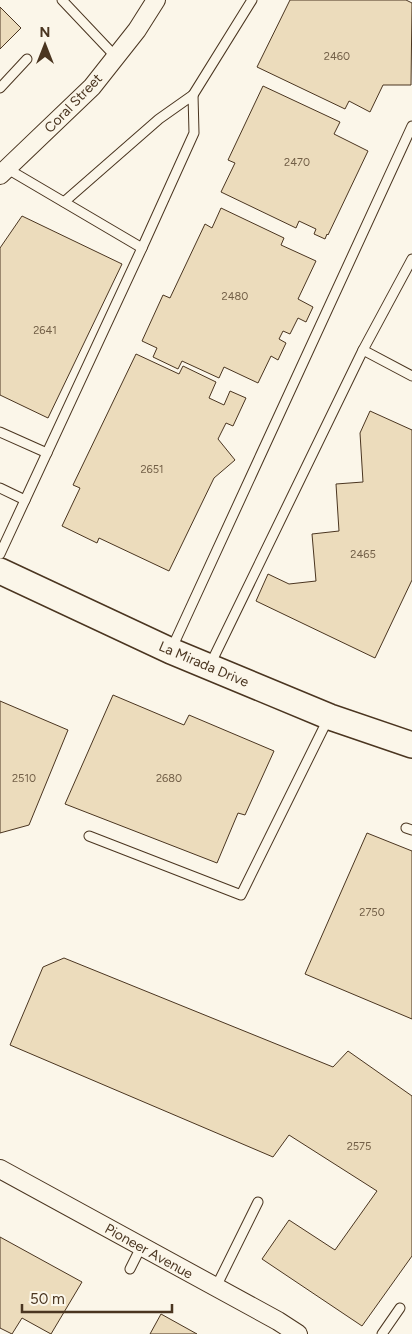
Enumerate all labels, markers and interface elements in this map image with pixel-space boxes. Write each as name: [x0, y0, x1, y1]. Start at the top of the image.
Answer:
north arrow: [20, 20, 70, 70]
text: N: [40, 24, 50, 41]
house number: 2460: [324, 50, 350, 63]
street label: Coral Street: [41, 70, 106, 137]
house number: 2470: [284, 156, 310, 169]
house number: 2480: [222, 290, 248, 303]
house number: 2641: [33, 324, 57, 337]
house number: 2651: [140, 463, 164, 476]
house number: 2465: [350, 548, 376, 561]
street label: La Mirada Drive: [156, 638, 252, 691]
house number: 2510: [12, 772, 36, 785]
house number: 2680: [156, 772, 182, 785]
house number: 2750: [359, 906, 385, 919]
house number: 2575: [347, 1140, 371, 1153]
street label: Pioneer Avenue: [102, 1220, 196, 1283]
scale bar: [22, 1282, 172, 1314]
text: 50 m: [30, 1290, 65, 1308]

